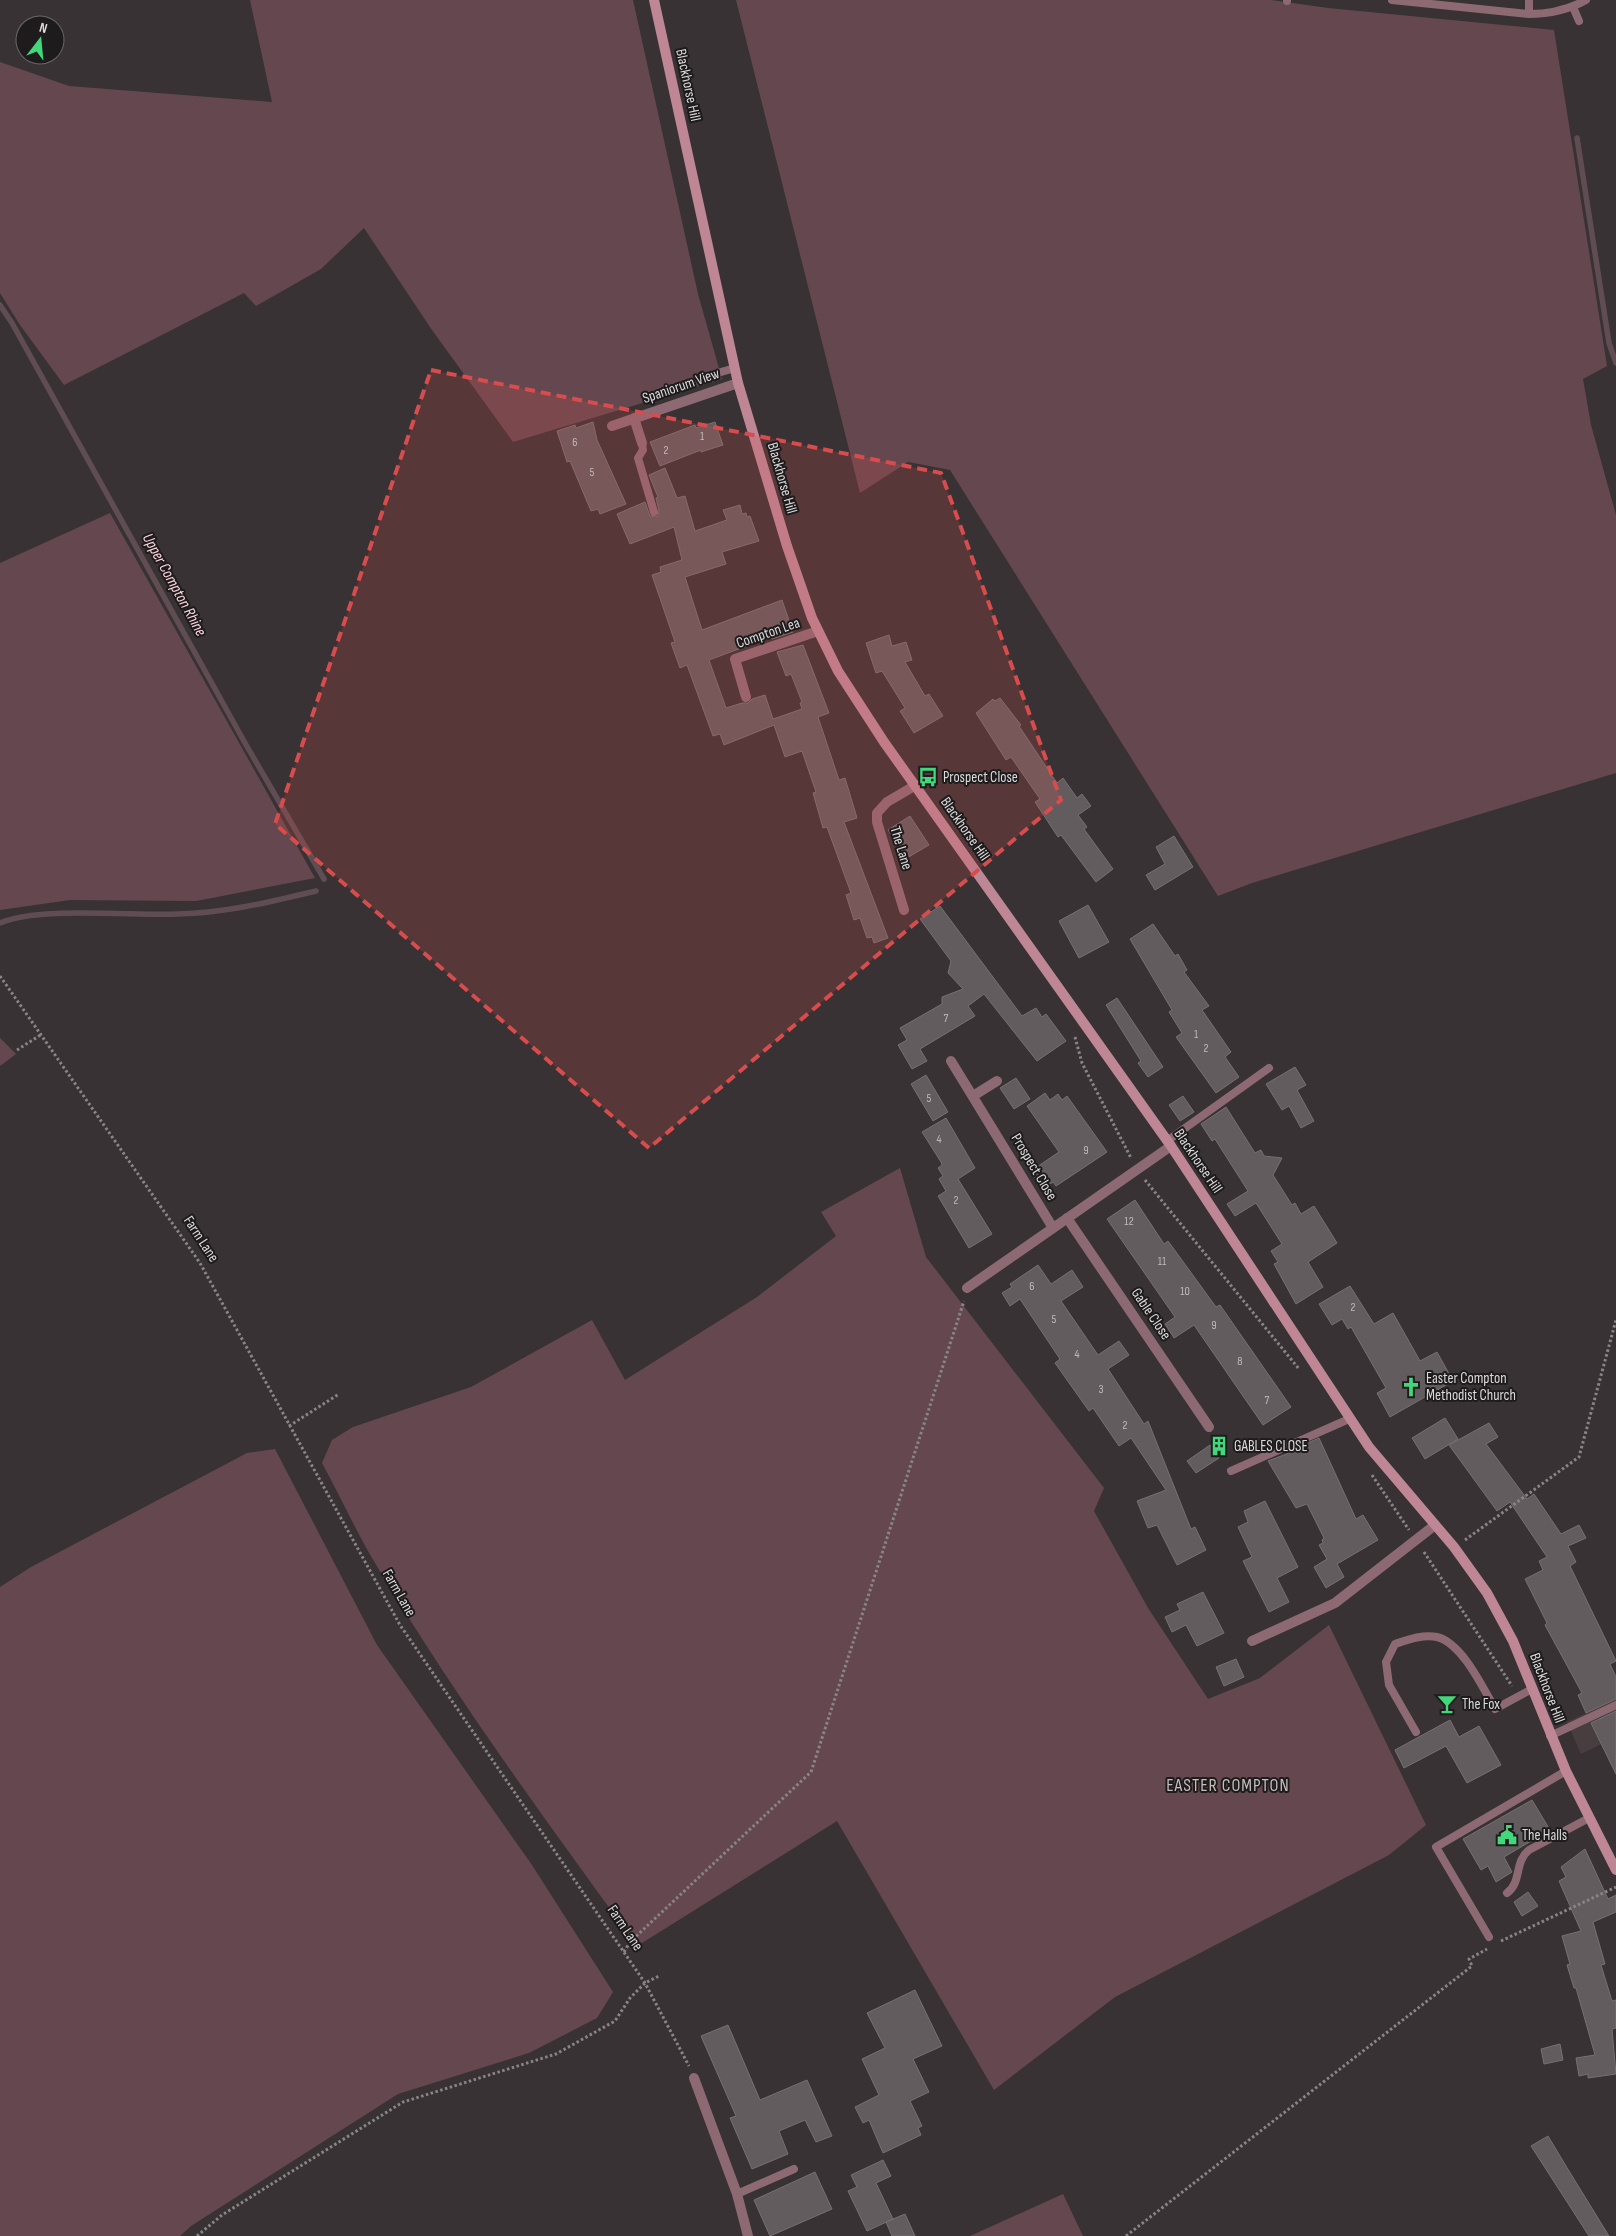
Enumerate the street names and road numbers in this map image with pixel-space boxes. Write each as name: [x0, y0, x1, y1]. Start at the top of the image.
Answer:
street label: Blackhorse Hill: [671, 47, 705, 123]
street label: Spaniorum View: [640, 364, 723, 408]
street label: Blackhorse Hill: [763, 440, 801, 516]
street label: Compton Lea: [734, 613, 802, 653]
street label: Blackhorse Hill: [936, 793, 994, 865]
street label: The Lane: [885, 824, 917, 872]
street label: Blackhorse Hill: [1170, 1125, 1226, 1197]
street label: Prospect Close: [1007, 1130, 1061, 1204]
street label: Farm Lane: [179, 1212, 223, 1266]
street label: Gable Close: [1127, 1285, 1175, 1343]
street label: Farm Lane: [378, 1566, 420, 1620]
street label: Blackhorse Hill: [1525, 1650, 1569, 1726]
street label: Farm Lane: [603, 1901, 647, 1955]

